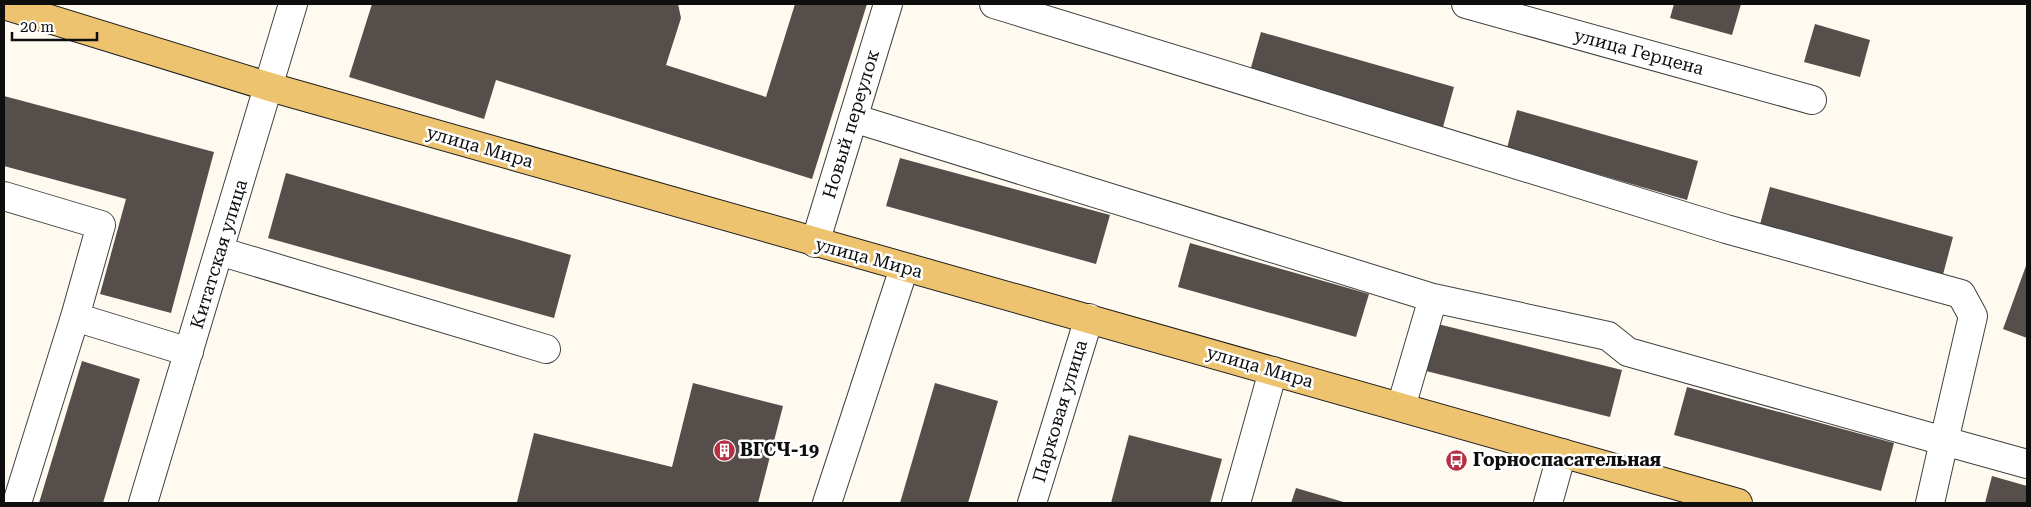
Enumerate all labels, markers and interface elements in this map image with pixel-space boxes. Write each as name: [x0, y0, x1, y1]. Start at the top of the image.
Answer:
scale bar: [12, 10, 98, 42]
text: 20 m: [20, 18, 55, 36]
street label: улица Герцена: [1572, 24, 1707, 79]
street label: Новый переулок: [818, 47, 883, 201]
street label: улица Мира: [424, 121, 536, 172]
street label: Китатская улица: [186, 176, 251, 331]
street label: улица Мира: [813, 233, 925, 282]
street label: Парковая улица: [1028, 337, 1091, 485]
street label: улица Мира: [1204, 341, 1316, 392]
building icon: ВГСЧ-19: [712, 438, 736, 462]
place label: ВГСЧ-19: [740, 439, 819, 460]
bus stop icon: Горноспасательная: [1445, 448, 1469, 472]
place label: Горноспасательная: [1473, 449, 1661, 470]

